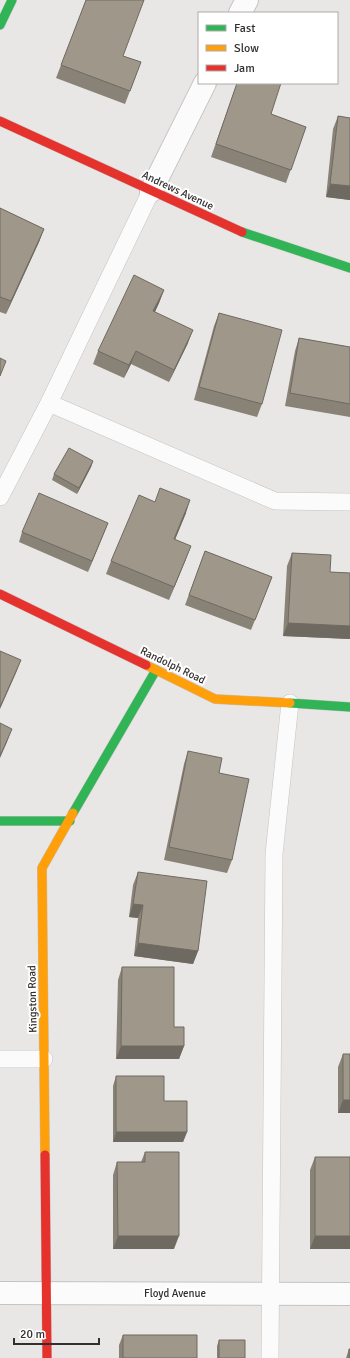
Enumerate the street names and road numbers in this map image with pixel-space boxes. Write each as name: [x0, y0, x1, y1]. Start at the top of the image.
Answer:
street label: Andrews Avenue: [140, 168, 216, 213]
street label: Randolph Road: [138, 644, 208, 687]
street label: Kingston Road: [25, 965, 40, 1033]
street label: Floyd Avenue: [144, 1287, 206, 1300]

